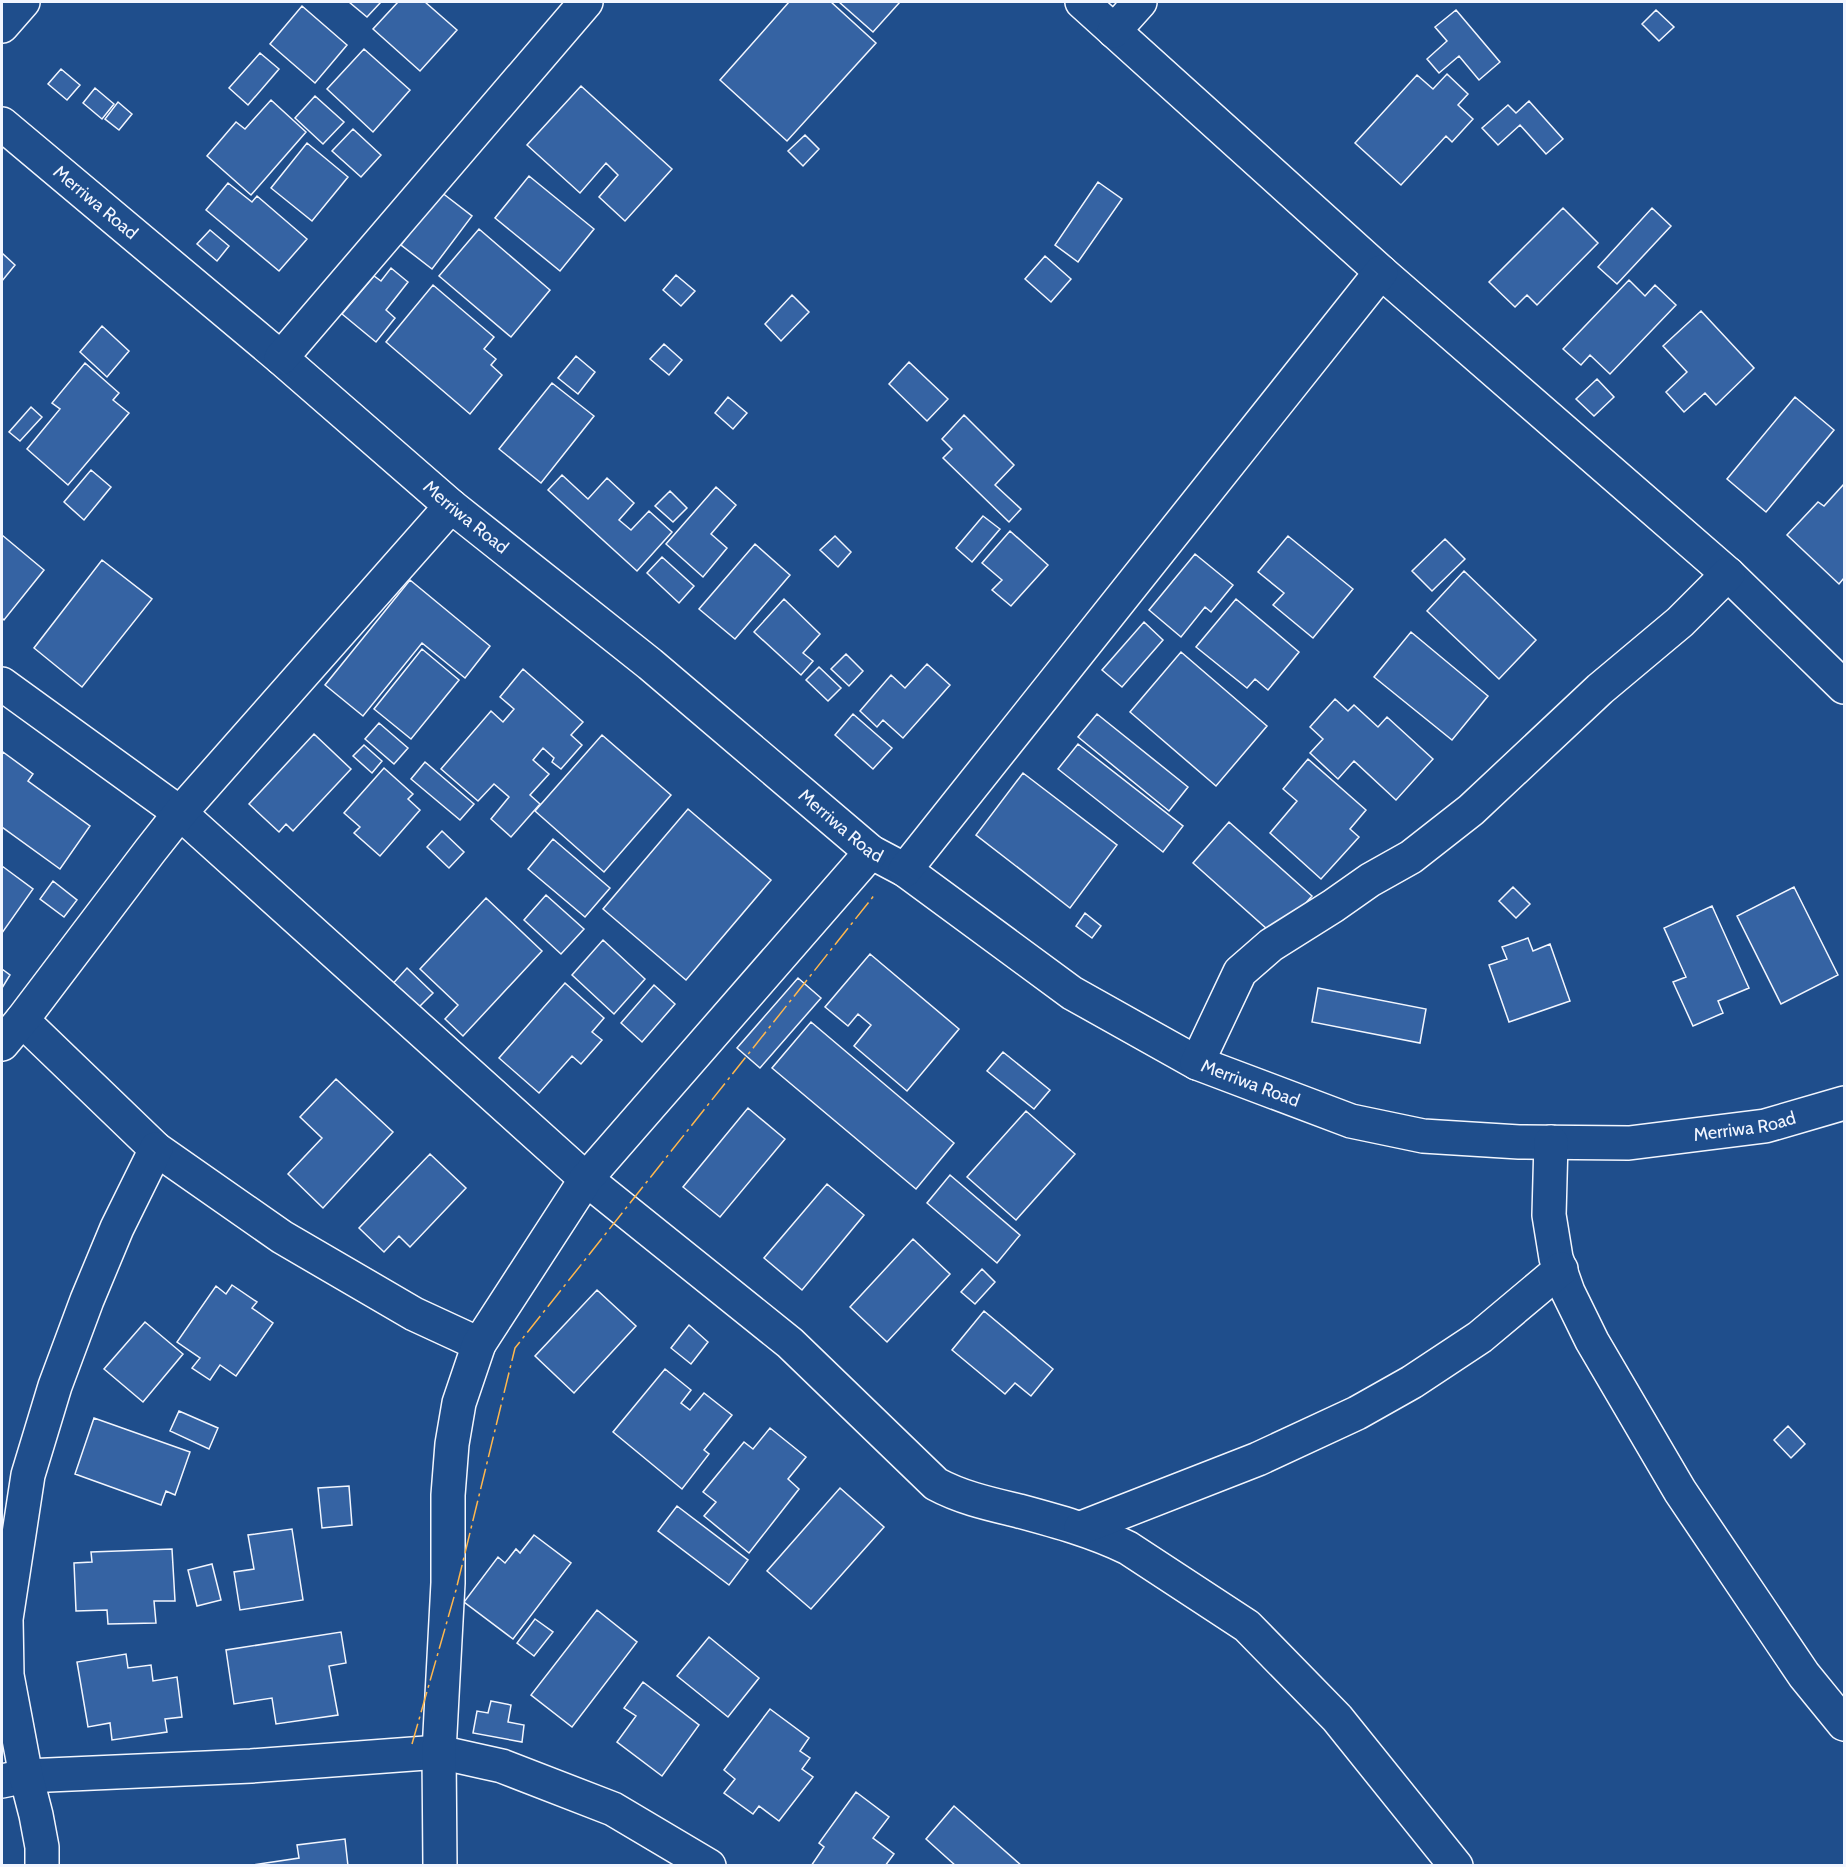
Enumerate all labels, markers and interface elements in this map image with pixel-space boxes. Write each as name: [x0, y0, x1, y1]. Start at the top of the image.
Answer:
street label: Merriwa Road: [49, 161, 142, 244]
street label: Merriwa Road: [419, 476, 513, 558]
street label: Merriwa Road: [794, 784, 887, 867]
street label: Merriwa Road: [1198, 1055, 1303, 1112]
street label: Merriwa Road: [1692, 1107, 1798, 1146]

